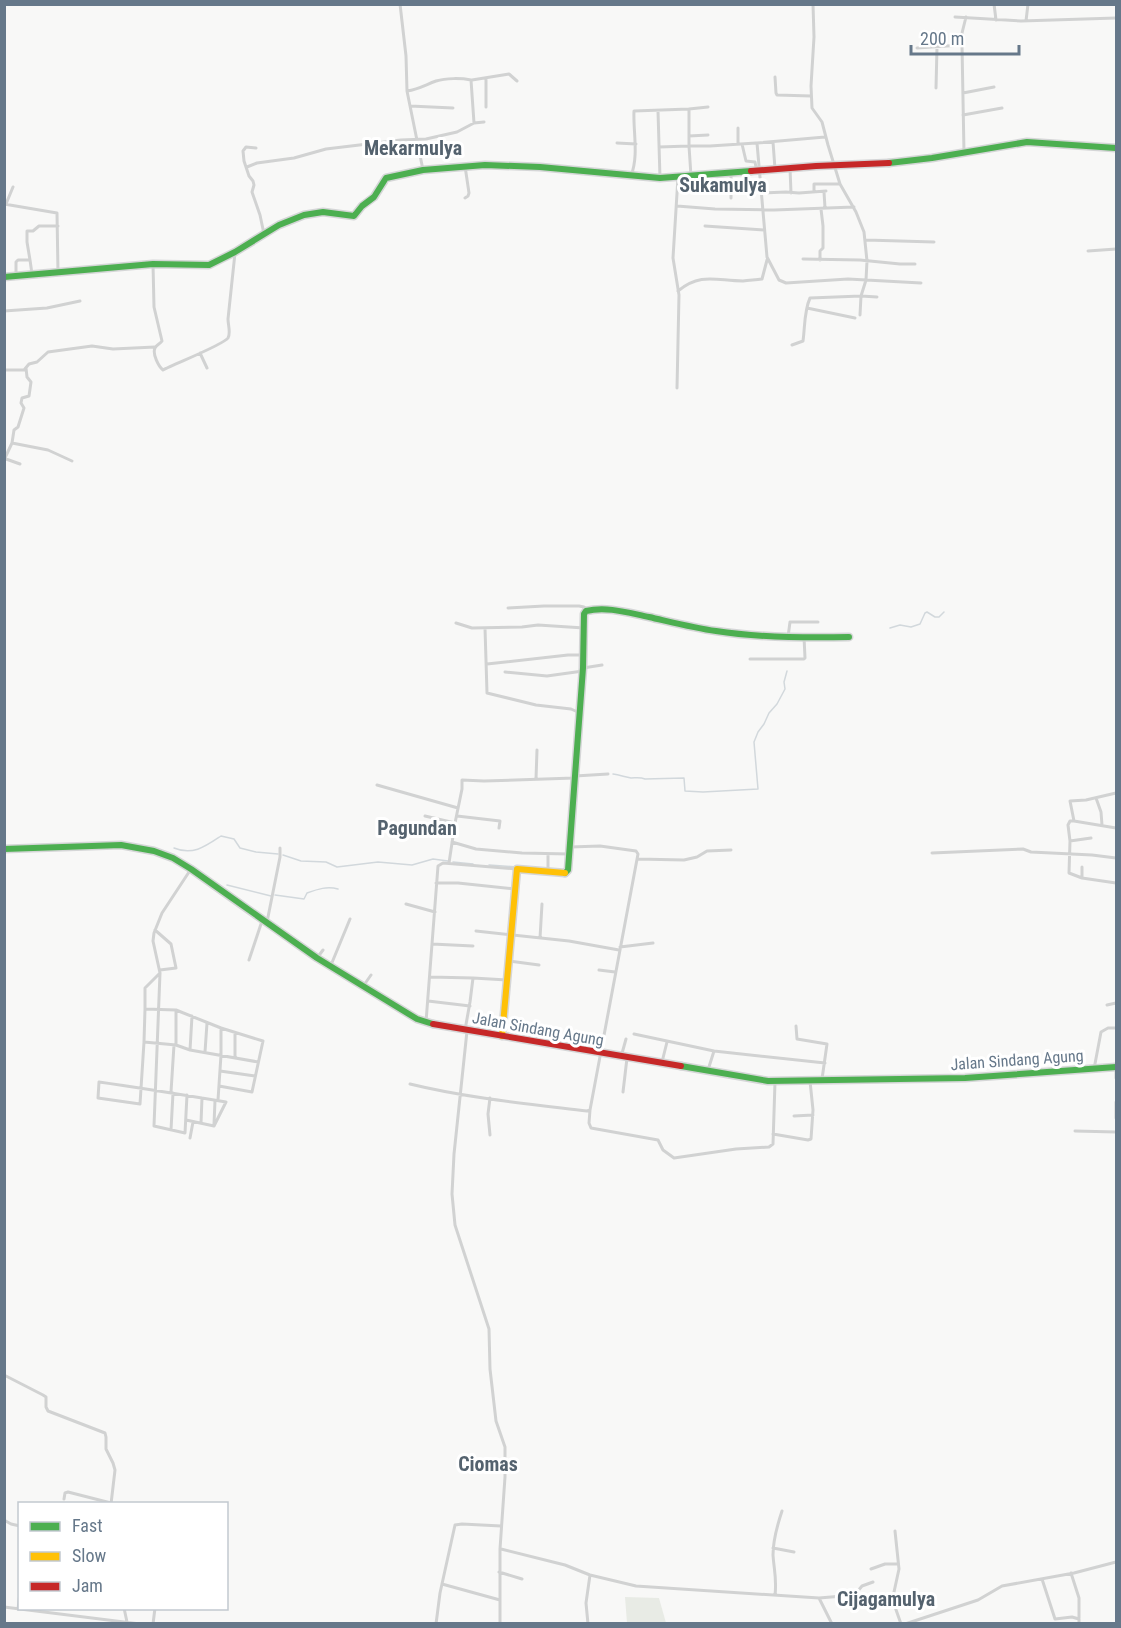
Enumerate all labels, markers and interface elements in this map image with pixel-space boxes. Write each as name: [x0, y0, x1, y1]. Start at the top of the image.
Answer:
scale bar: [911, 18, 1019, 56]
text: 200 m: [920, 28, 964, 49]
district label: Mekarmulya: [364, 136, 462, 160]
district label: Sukamulya: [679, 173, 767, 197]
district label: Pagundan: [377, 816, 457, 840]
street label: Jalan Sindang Agung: [471, 1008, 605, 1050]
street label: Jalan Sindang Agung: [950, 1046, 1084, 1074]
district label: Ciomas: [458, 1452, 518, 1476]
legend: [18, 1502, 228, 1610]
text: Fast: [72, 1515, 103, 1536]
text: Slow: [72, 1545, 107, 1566]
text: Jam: [72, 1575, 103, 1596]
district label: Cijagamulya: [837, 1587, 935, 1611]

